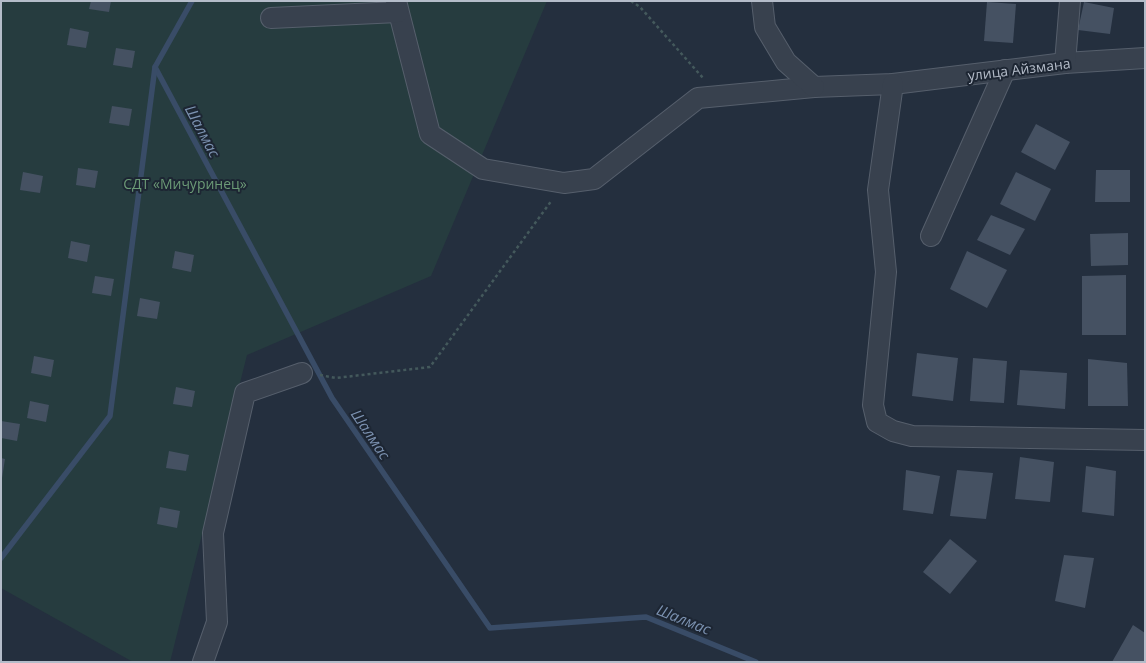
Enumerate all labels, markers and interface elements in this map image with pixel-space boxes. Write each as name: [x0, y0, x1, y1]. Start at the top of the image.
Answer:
street label: улица Айзмана: [967, 53, 1071, 85]
water label: Шалмас: [181, 101, 225, 161]
park label: СДТ «Мичуринец»: [123, 174, 247, 193]
water label: Шалмас: [347, 405, 395, 463]
water label: Шалмас: [654, 599, 714, 639]

